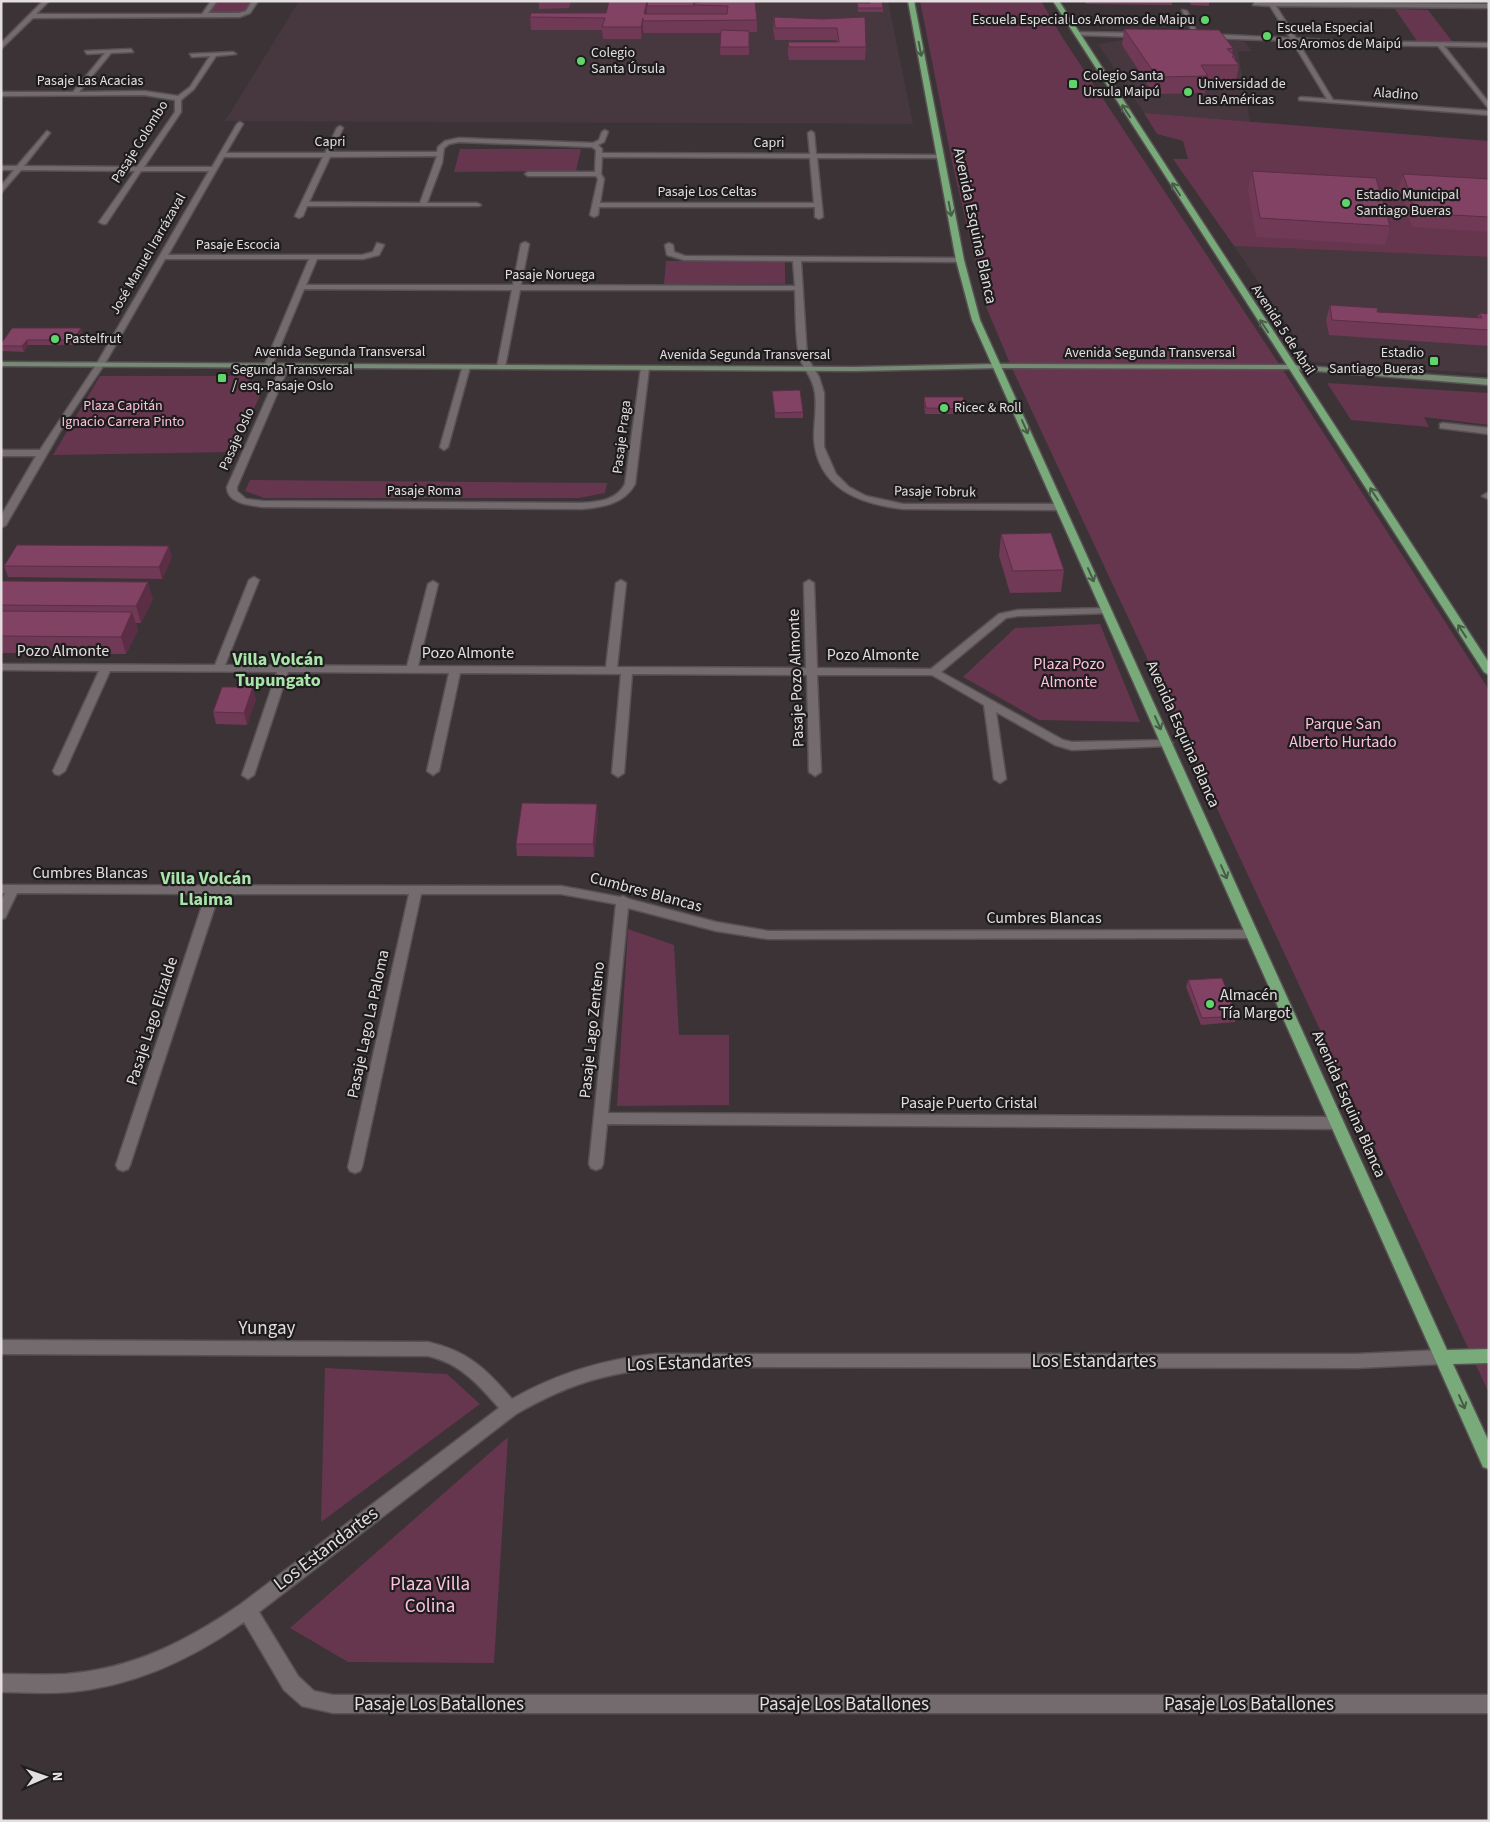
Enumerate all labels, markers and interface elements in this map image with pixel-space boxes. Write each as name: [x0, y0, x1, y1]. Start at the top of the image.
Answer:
place label: Escuela Especial Los Aromos de Maipu: [972, 10, 1195, 30]
marker: Escuela Especial Los Aromos de Maipu: [1199, 14, 1211, 26]
place label: Escuela Especial Los Aromos de Maipú: [1277, 18, 1401, 54]
marker: Escuela Especial Los Aromos de Maipú: [1261, 30, 1273, 42]
one-way arrow: [916, 41, 925, 57]
place label: Colegio Santa Úrsula: [591, 43, 665, 79]
marker: Colegio Santa Úrsula: [575, 55, 587, 67]
place label: Colegio Santa Ursula Maipú: [1083, 66, 1164, 102]
street label: Pasaje Las Acacias: [37, 71, 143, 91]
place label: Universidad de Las Américas: [1198, 74, 1286, 110]
marker: Colegio Santa Ursula Maipú: [1067, 78, 1079, 90]
street label: Aladino: [1373, 82, 1419, 106]
marker: Universidad de Las Américas: [1182, 86, 1194, 98]
street label: Pasaje Colombo: [107, 97, 173, 187]
one-way arrow: [1121, 104, 1131, 118]
street label: Capri: [314, 132, 346, 152]
street label: Capri: [753, 133, 785, 153]
street label: Avenida Esquina Blanca: [948, 146, 1002, 306]
street label: Pasaje Los Celtas: [657, 182, 757, 202]
one-way arrow: [1171, 183, 1181, 197]
place label: Estadio Municipal Santiago Bueras: [1356, 185, 1459, 221]
street label: José Manuel Irarrázaval: [105, 189, 191, 318]
marker: Estadio Municipal Santiago Bueras: [1340, 197, 1352, 209]
one-way arrow: [946, 200, 956, 216]
street label: Pasaje Escocia: [196, 235, 280, 255]
street label: Pasaje Noruega: [505, 265, 595, 285]
street label: Avenida 5 de Abril: [1246, 281, 1320, 379]
one-way arrow: [1259, 319, 1269, 333]
place label: Pastelfrut: [65, 329, 122, 349]
marker: Pastelfrut: [49, 333, 61, 345]
street label: Avenida Segunda Transversal: [255, 342, 426, 362]
street label: Avenida Segunda Transversal: [1065, 343, 1236, 363]
place label: Estadio Santiago Bueras: [1329, 343, 1424, 379]
street label: Avenida Segunda Transversal: [660, 345, 831, 365]
marker: Estadio Santiago Bueras: [1428, 355, 1440, 367]
place label: Segunda Transversal / esq. Pasaje Oslo: [232, 360, 353, 396]
marker: Segunda Transversal / esq. Pasaje Oslo: [216, 372, 228, 384]
park label: Plaza Capitán Ignacio Carrera Pinto: [62, 396, 184, 432]
place label: Ricec & Roll: [954, 398, 1022, 418]
street label: Pasaje Praga: [608, 399, 636, 475]
marker: Ricec & Roll: [938, 402, 950, 414]
street label: Pasaje Oslo: [214, 404, 260, 474]
one-way arrow: [1020, 419, 1030, 434]
street label: Pasaje Roma: [387, 481, 461, 501]
street label: Pasaje Tobruk: [894, 481, 976, 503]
one-way arrow: [1368, 488, 1378, 502]
one-way arrow: [1086, 567, 1096, 582]
street label: Pasaje Pozo Almonte: [783, 608, 809, 748]
one-way arrow: [1457, 624, 1467, 638]
street label: Pozo Almonte: [17, 640, 109, 662]
street label: Pozo Almonte: [422, 642, 514, 664]
street label: Pozo Almonte: [827, 644, 919, 666]
district label: Villa Volcán Tupungato: [231, 647, 324, 693]
park label: Plaza Pozo Almonte: [1033, 653, 1105, 693]
street label: Avenida Esquina Blanca: [1141, 657, 1225, 811]
park label: Parque San Alberto Hurtado: [1289, 713, 1397, 753]
one-way arrow: [1153, 715, 1163, 730]
street label: Cumbres Blancas: [32, 862, 148, 884]
one-way arrow: [1220, 864, 1230, 879]
district label: Villa Volcán Llaima: [159, 866, 252, 912]
street label: Cumbres Blancas: [587, 866, 705, 918]
street label: Cumbres Blancas: [986, 907, 1102, 929]
street label: Pasaje Lago La Paloma: [341, 948, 395, 1100]
street label: Pasaje Lago Elizalde: [121, 954, 183, 1088]
street label: Pasaje Lago Zenteno: [574, 961, 610, 1099]
place label: Almacén Tía Margot: [1220, 984, 1291, 1024]
marker: Almacén Tía Margot: [1204, 998, 1216, 1010]
street label: Avenida Esquina Blanca: [1307, 1027, 1391, 1181]
street label: Pasaje Puerto Cristal: [901, 1092, 1037, 1114]
street label: Yungay: [238, 1315, 296, 1342]
street label: Los Estandartes: [626, 1347, 752, 1379]
street label: Los Estandartes: [1032, 1348, 1156, 1375]
one-way arrow: [1458, 1394, 1468, 1409]
street label: Los Estandartes: [268, 1501, 384, 1597]
park label: Plaza Villa Colina: [390, 1571, 470, 1620]
street label: Pasaje Los Batallones: [354, 1691, 524, 1718]
street label: Pasaje Los Batallones: [759, 1691, 929, 1718]
street label: Pasaje Los Batallones: [1164, 1691, 1334, 1718]
north arrow: [20, 1752, 70, 1802]
text: N: [47, 1772, 67, 1782]

